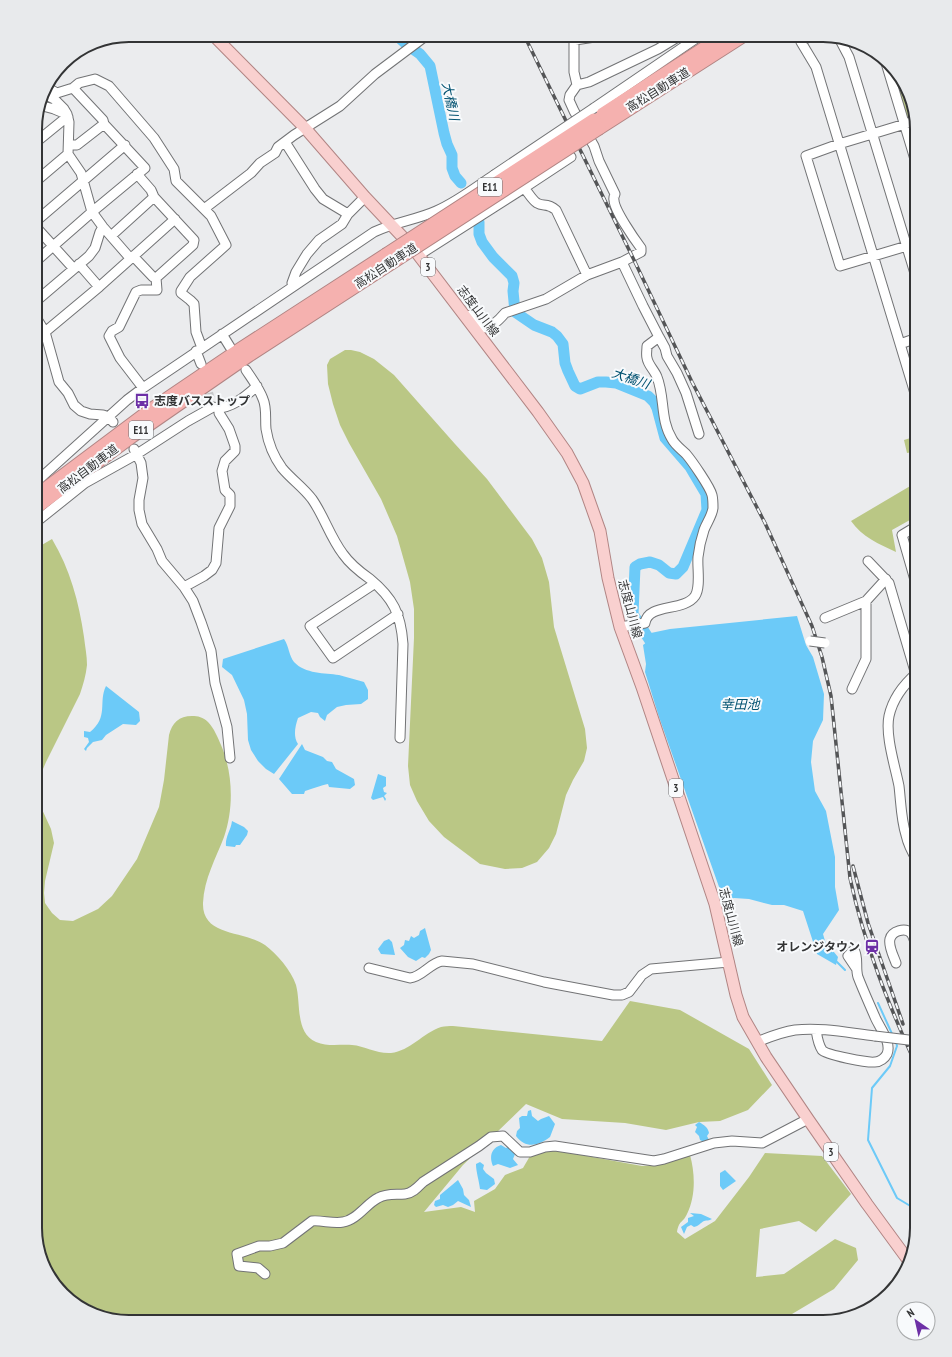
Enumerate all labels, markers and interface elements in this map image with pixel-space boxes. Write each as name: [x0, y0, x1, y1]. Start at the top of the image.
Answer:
street label: 高松自動車道: [623, 64, 692, 115]
water label: 大橋川: [438, 80, 463, 124]
road number: E11: [478, 178, 502, 196]
street label: 高松自動車道: [351, 240, 420, 291]
road number: 3: [421, 258, 435, 276]
street label: 志度山川線: [454, 282, 502, 339]
water label: 大橋川: [610, 364, 654, 394]
bus stop icon: 志度バスストップ: [133, 392, 151, 410]
place label: 志度バスストップ: [154, 393, 250, 408]
road number: E11: [129, 421, 153, 439]
street label: 高松自動車道: [54, 441, 121, 496]
street label: 志度山川線: [615, 578, 645, 640]
water label: 幸田池: [720, 696, 761, 713]
road number: 3: [669, 779, 683, 797]
street label: 志度山川線: [716, 886, 746, 948]
station icon: オレンジタウン: [863, 938, 881, 956]
place label: オレンジタウン: [776, 939, 860, 954]
road number: 3: [824, 1143, 838, 1161]
north arrow: [896, 1301, 936, 1341]
text: N: [904, 1305, 917, 1320]

